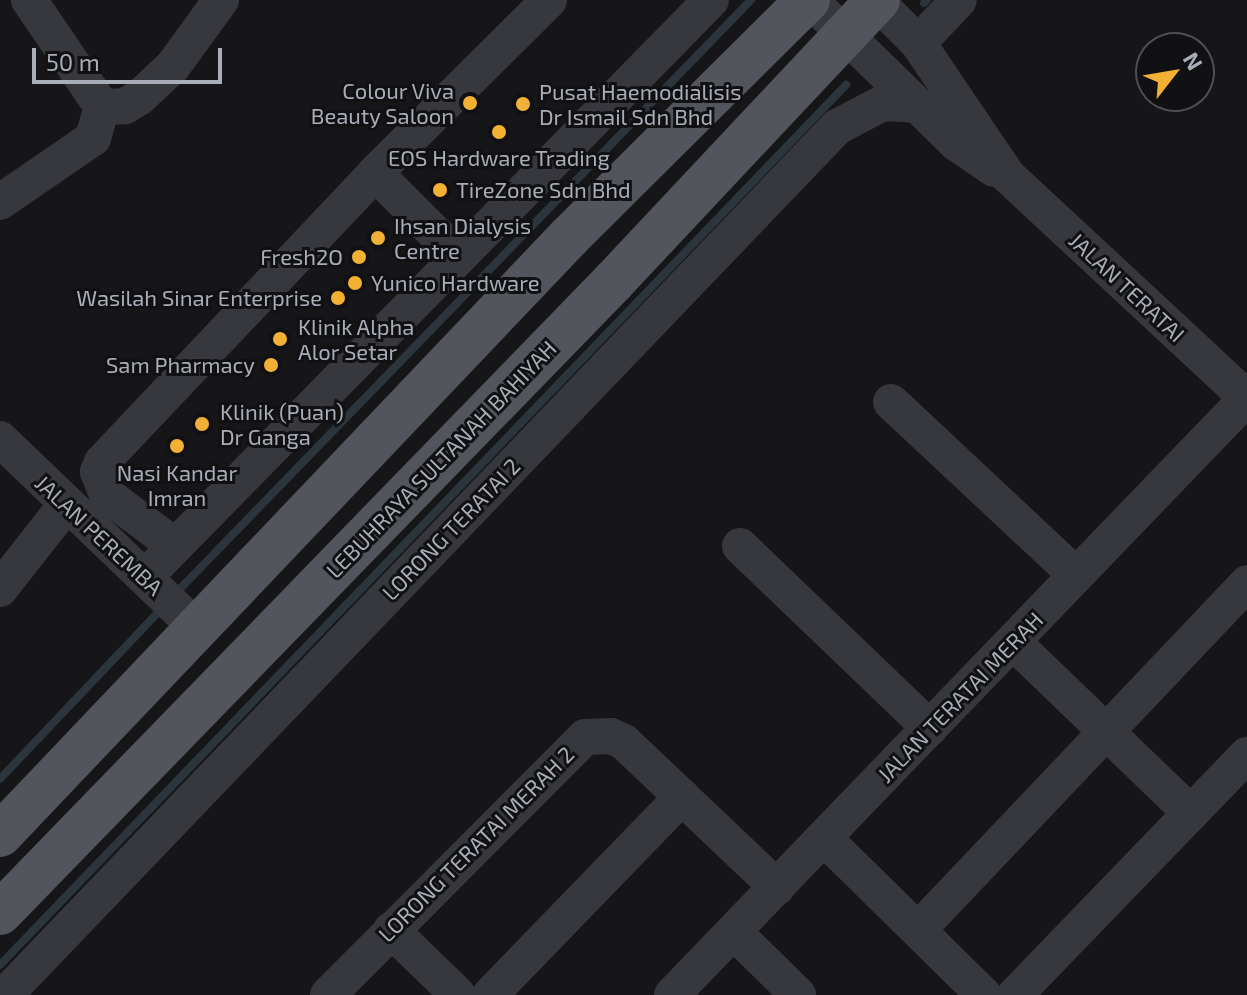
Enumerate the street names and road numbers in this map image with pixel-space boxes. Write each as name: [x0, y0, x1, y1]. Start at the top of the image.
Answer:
street label: JALAN TERATAI: [1064, 227, 1190, 347]
street label: LEBUHRAYA SULTANAH BAHIYAH: [320, 335, 562, 583]
street label: LORONG TERATAI 2: [376, 452, 526, 606]
street label: JALAN PEREMBA: [30, 469, 168, 601]
street label: JALAN TERATAI MERAH: [872, 606, 1048, 788]
street label: LORONG TERATAI MERAH 2: [373, 741, 579, 947]

